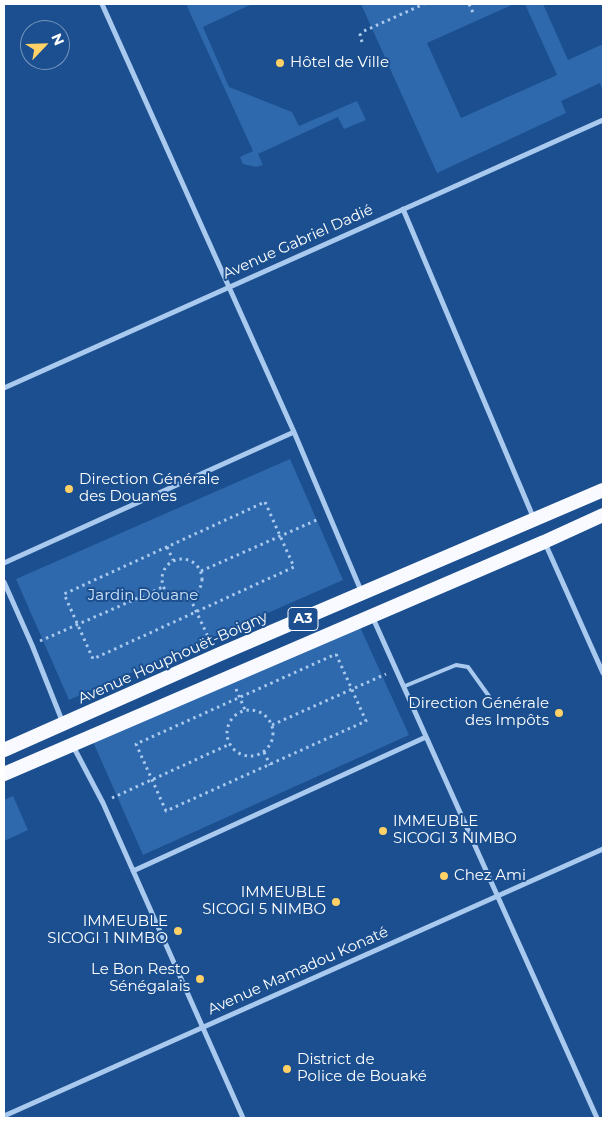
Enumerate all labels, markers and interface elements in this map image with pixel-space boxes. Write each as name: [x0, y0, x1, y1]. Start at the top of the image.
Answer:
north arrow: [20, 20, 70, 70]
text: N: [47, 30, 68, 48]
place label: Hôtel de Ville: [290, 54, 389, 72]
marker: Hôtel de Ville: [274, 57, 286, 69]
street label: Avenue Gabriel Dadié: [220, 201, 376, 283]
place label: Direction Générale des Douanes: [79, 471, 220, 506]
marker: Direction Générale des Douanes: [63, 483, 75, 495]
park label: Jardin Douane: [88, 587, 198, 605]
street label: Avenue Houphouët-Boigny: [75, 608, 271, 708]
road number: A3: [288, 608, 318, 630]
place label: Direction Générale des Impôts: [408, 695, 549, 730]
marker: Direction Générale des Impôts: [553, 707, 565, 719]
place label: IMMEUBLE SICOGI 3 NIMBO: [393, 813, 517, 848]
marker: IMMEUBLE SICOGI 3 NIMBO: [377, 825, 389, 837]
place label: Chez Ami: [454, 867, 526, 885]
marker: Chez Ami: [438, 870, 450, 882]
place label: IMMEUBLE SICOGI 5 NIMBO: [202, 884, 326, 919]
marker: IMMEUBLE SICOGI 5 NIMBO: [330, 896, 342, 908]
place label: IMMEUBLE SICOGI 1 NIMBO: [47, 913, 168, 948]
street label: Avenue Mamadou Konaté: [205, 923, 391, 1019]
marker: IMMEUBLE SICOGI 1 NIMBO: [172, 925, 184, 937]
place label: Le Bon Resto Sénégalais: [91, 961, 190, 996]
marker: Le Bon Resto Sénégalais: [194, 973, 206, 985]
place label: District de Police de Bouaké: [297, 1051, 427, 1086]
marker: District de Police de Bouaké: [281, 1063, 293, 1075]

